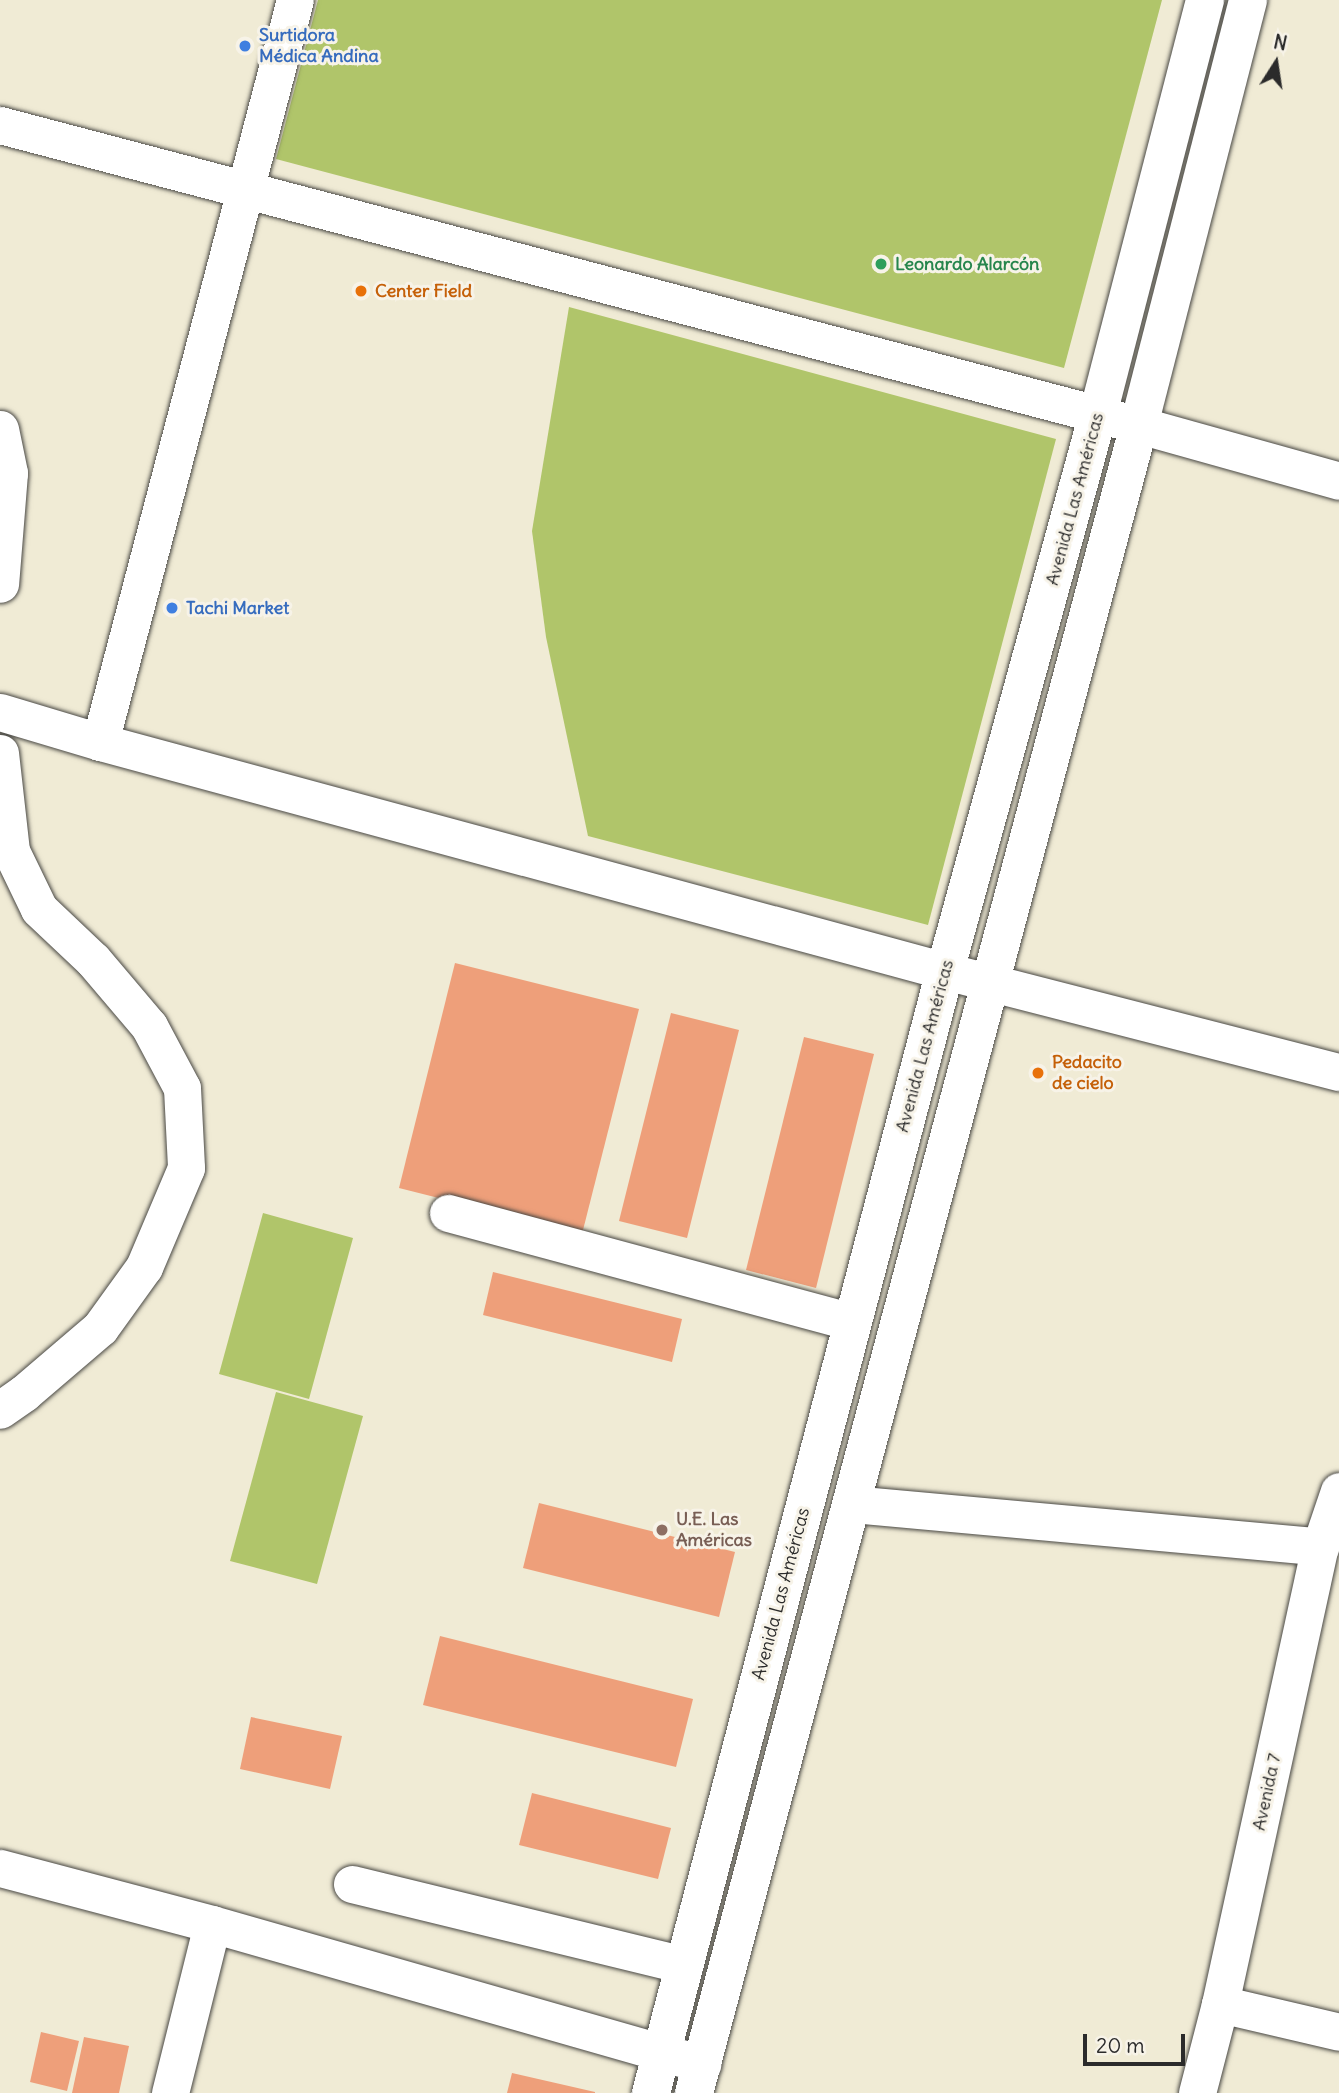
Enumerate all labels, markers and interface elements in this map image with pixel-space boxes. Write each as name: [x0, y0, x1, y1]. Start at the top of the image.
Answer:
place label: Surtidora Médica Andina: [259, 25, 379, 68]
north arrow: [1241, 28, 1311, 98]
text: N: [1271, 29, 1289, 56]
marker: Surtidora Médica Andina: [237, 38, 253, 54]
place label: Leonardo Alarcón: [895, 253, 1039, 275]
marker: Leonardo Alarcón: [873, 256, 889, 272]
place label: Center Field: [375, 280, 472, 302]
marker: Center Field: [353, 283, 369, 299]
street label: Avenida Las Américas: [1042, 410, 1108, 588]
place label: Tachi Market: [186, 597, 289, 619]
marker: Tachi Market: [164, 600, 180, 616]
street label: Avenida Las Américas: [892, 957, 958, 1135]
place label: Pedacito de cielo: [1052, 1052, 1122, 1094]
marker: Pedacito de cielo: [1030, 1065, 1046, 1081]
street label: Avenida Las Américas: [748, 1505, 814, 1683]
place label: U.E. Las Américas: [676, 1509, 752, 1552]
marker: U.E. Las Américas: [654, 1522, 670, 1538]
street label: Avenida 7: [1248, 1751, 1286, 1833]
scale bar: [1087, 2020, 1188, 2064]
text: 20 m: [1096, 2032, 1145, 2059]

